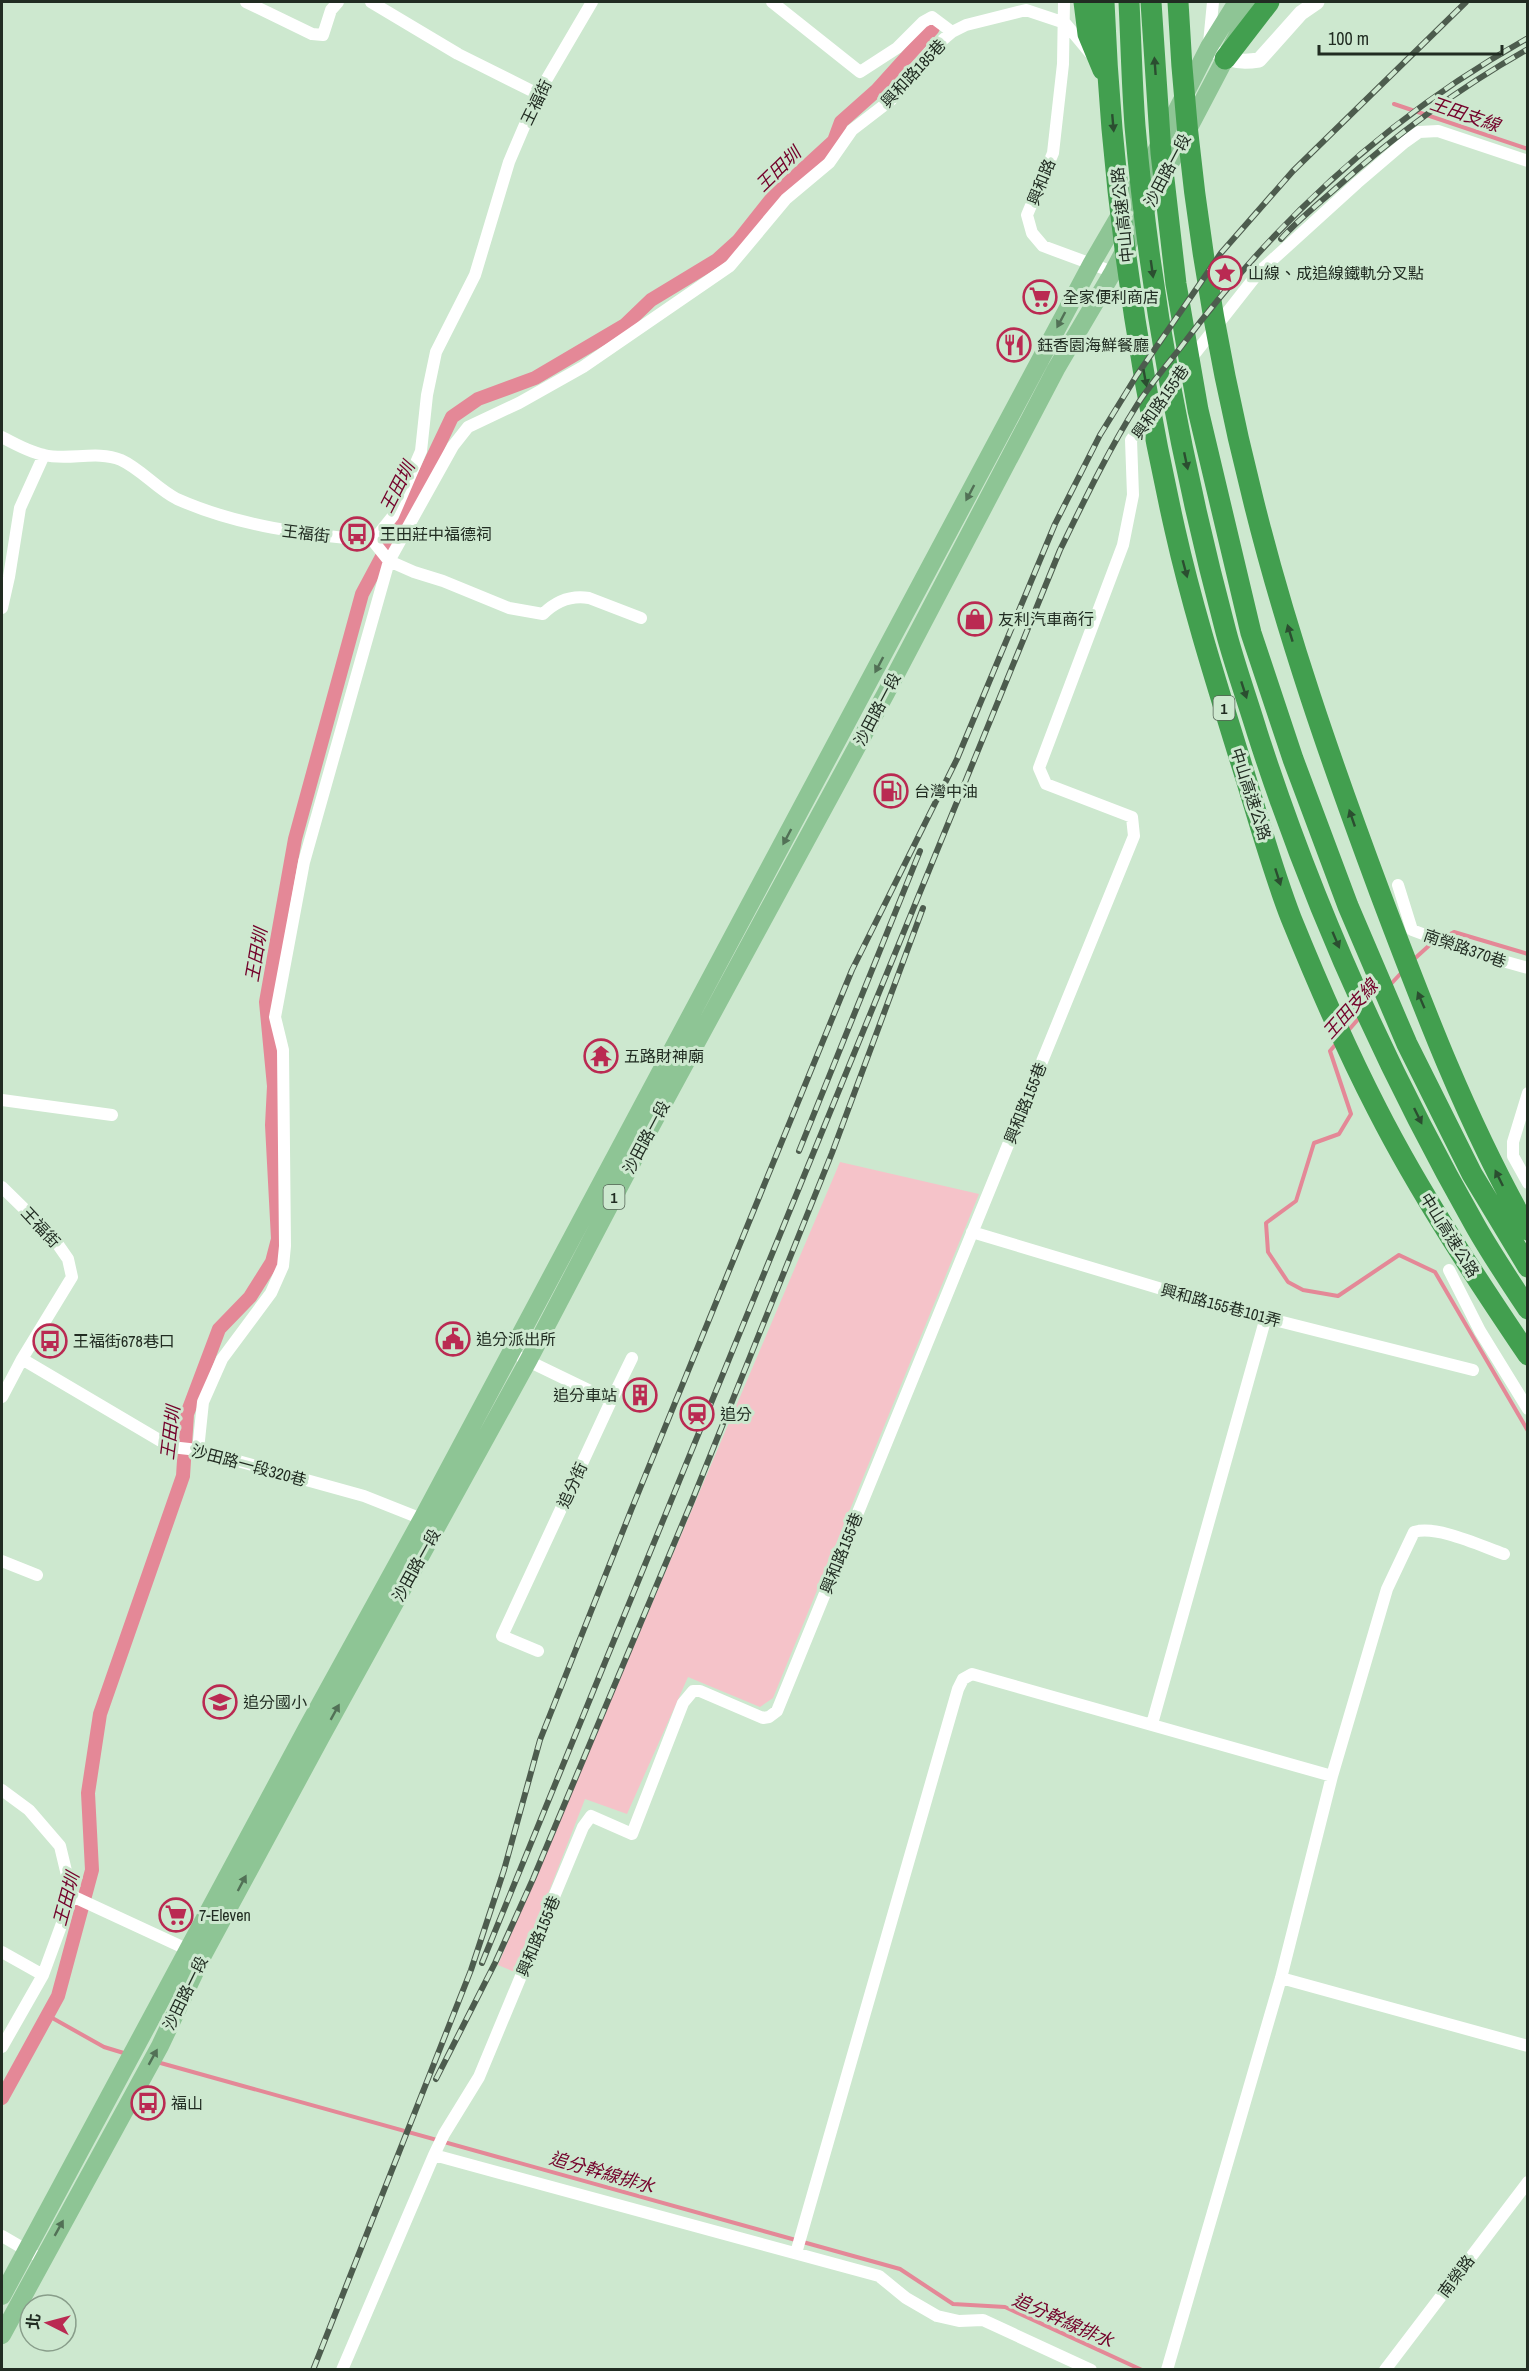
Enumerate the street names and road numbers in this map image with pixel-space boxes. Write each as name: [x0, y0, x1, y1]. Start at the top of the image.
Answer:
street label: 興和路185巷: [876, 34, 950, 112]
street label: 王福街: [516, 76, 556, 128]
street label: 沙田路一段: [1139, 130, 1195, 210]
street label: 興和路: [1022, 156, 1060, 208]
street label: 中山高速公路: [1106, 166, 1138, 264]
street label: 興和路155巷: [1126, 361, 1194, 443]
street label: 王福街: [281, 519, 331, 547]
street label: 沙田路一段: [849, 669, 905, 749]
road number: 1: [1214, 696, 1234, 720]
street label: 中山高速公路: [1226, 745, 1276, 843]
street label: 南榮路370巷: [1421, 924, 1509, 972]
street label: 興和路155巷: [999, 1059, 1051, 1147]
street label: 沙田路一段: [618, 1097, 674, 1177]
road number: 1: [604, 1185, 624, 1209]
street label: 中山高速公路: [1415, 1188, 1485, 1282]
street label: 王福街: [17, 1202, 65, 1252]
street label: 興和路155巷101弄: [1158, 1278, 1284, 1332]
street label: 沙田路一段320巷: [189, 1439, 309, 1491]
street label: 追分街: [552, 1459, 592, 1511]
street label: 興和路155巷: [815, 1509, 867, 1597]
street label: 沙田路一段: [387, 1525, 445, 1605]
street label: 興和路155巷: [511, 1892, 565, 1980]
street label: 沙田路一段: [158, 1952, 212, 2034]
street label: 南榮路: [1433, 2250, 1479, 2302]

